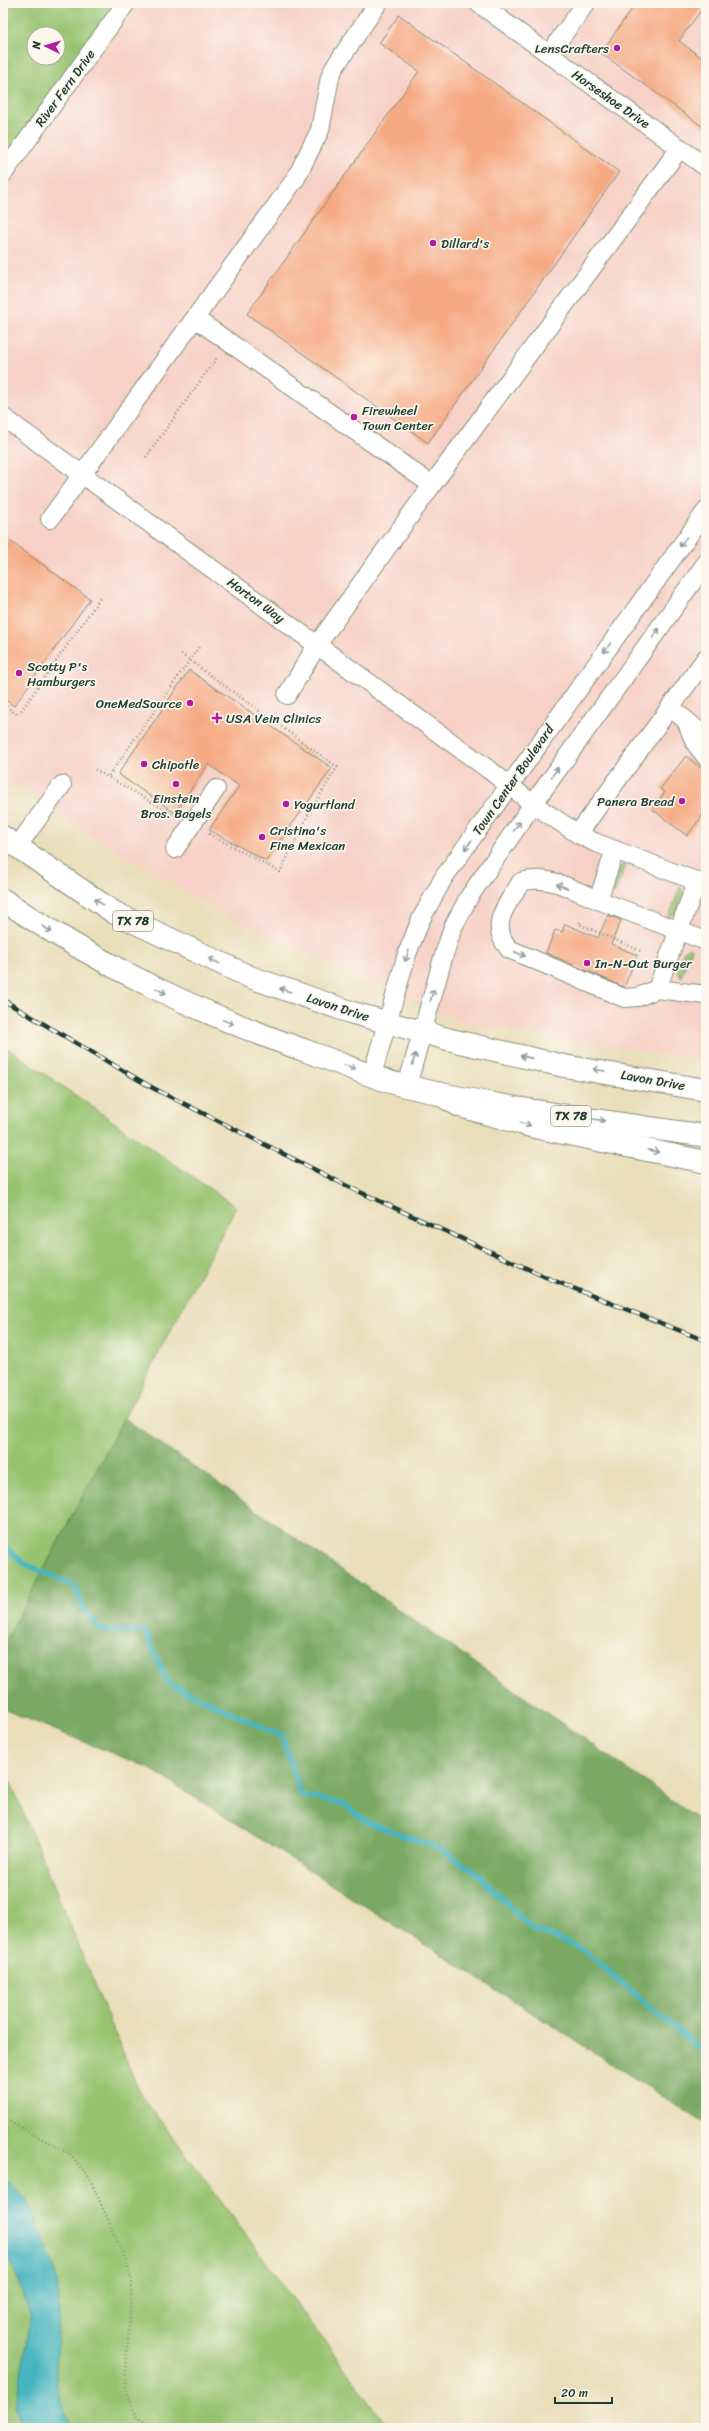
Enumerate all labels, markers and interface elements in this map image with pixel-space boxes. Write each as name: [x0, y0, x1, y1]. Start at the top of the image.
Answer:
north arrow: [26, 26, 66, 66]
place label: LensCrafters: [535, 37, 609, 60]
text: N: [27, 40, 46, 51]
marker: LensCrafters: [612, 43, 622, 53]
street label: River Fern Drive: [29, 44, 101, 132]
street label: Horseshoe Drive: [567, 63, 655, 135]
place label: Dillard's: [441, 232, 489, 255]
marker: Dillard's: [428, 238, 438, 248]
place label: Firewheel Town Center: [362, 399, 434, 437]
marker: Firewheel Town Center: [349, 412, 359, 422]
one-way arrow: [679, 536, 687, 547]
street label: Horton Way: [222, 571, 290, 629]
one-way arrow: [652, 627, 660, 638]
one-way arrow: [603, 642, 611, 653]
place label: Scotty P's Hamburgers: [27, 655, 96, 693]
marker: Scotty P's Hamburgers: [14, 668, 24, 678]
place label: OneMedSource: [96, 692, 182, 715]
marker: OneMedSource: [185, 698, 195, 708]
place label: USA Vein Clinics: [226, 707, 321, 730]
marker: USA Vein Clinics: [211, 712, 223, 724]
street label: Town Center Boulevard: [466, 719, 561, 840]
place label: Chipotle: [152, 753, 199, 776]
marker: Chipotle: [139, 759, 149, 769]
one-way arrow: [551, 767, 559, 778]
marker: Einstein Bros. Bagels: [171, 779, 181, 789]
place label: Einstein Bros. Bagels: [141, 787, 211, 825]
place label: Panera Bread: [597, 790, 675, 813]
place label: Yogurtland: [294, 793, 356, 816]
marker: Panera Bread: [677, 796, 687, 806]
marker: Yogurtland: [281, 799, 291, 809]
place label: Cristina's Fine Mexican: [270, 819, 345, 857]
one-way arrow: [513, 821, 521, 832]
marker: Cristina's Fine Mexican: [257, 832, 267, 842]
one-way arrow: [463, 840, 472, 851]
one-way arrow: [556, 881, 568, 889]
one-way arrow: [93, 898, 104, 906]
road number: TX 78: [113, 911, 153, 931]
one-way arrow: [41, 925, 53, 933]
one-way arrow: [403, 949, 410, 962]
one-way arrow: [513, 950, 525, 958]
place label: In-N-Out Burger: [594, 952, 692, 975]
one-way arrow: [209, 957, 221, 964]
marker: In-N-Out Burger: [582, 958, 592, 968]
one-way arrow: [279, 985, 291, 993]
street label: Lavon Drive: [304, 986, 373, 1028]
one-way arrow: [155, 988, 167, 995]
one-way arrow: [429, 989, 436, 1002]
one-way arrow: [222, 1018, 234, 1026]
one-way arrow: [411, 1053, 418, 1066]
one-way arrow: [519, 1053, 532, 1061]
street label: Lavon Drive: [619, 1063, 687, 1097]
one-way arrow: [343, 1064, 356, 1071]
one-way arrow: [593, 1066, 606, 1074]
road number: TX 78: [551, 1106, 591, 1126]
one-way arrow: [592, 1116, 605, 1124]
one-way arrow: [519, 1121, 532, 1129]
one-way arrow: [646, 1148, 659, 1156]
scale bar: [555, 2379, 612, 2405]
text: 20 m: [561, 2382, 588, 2404]

